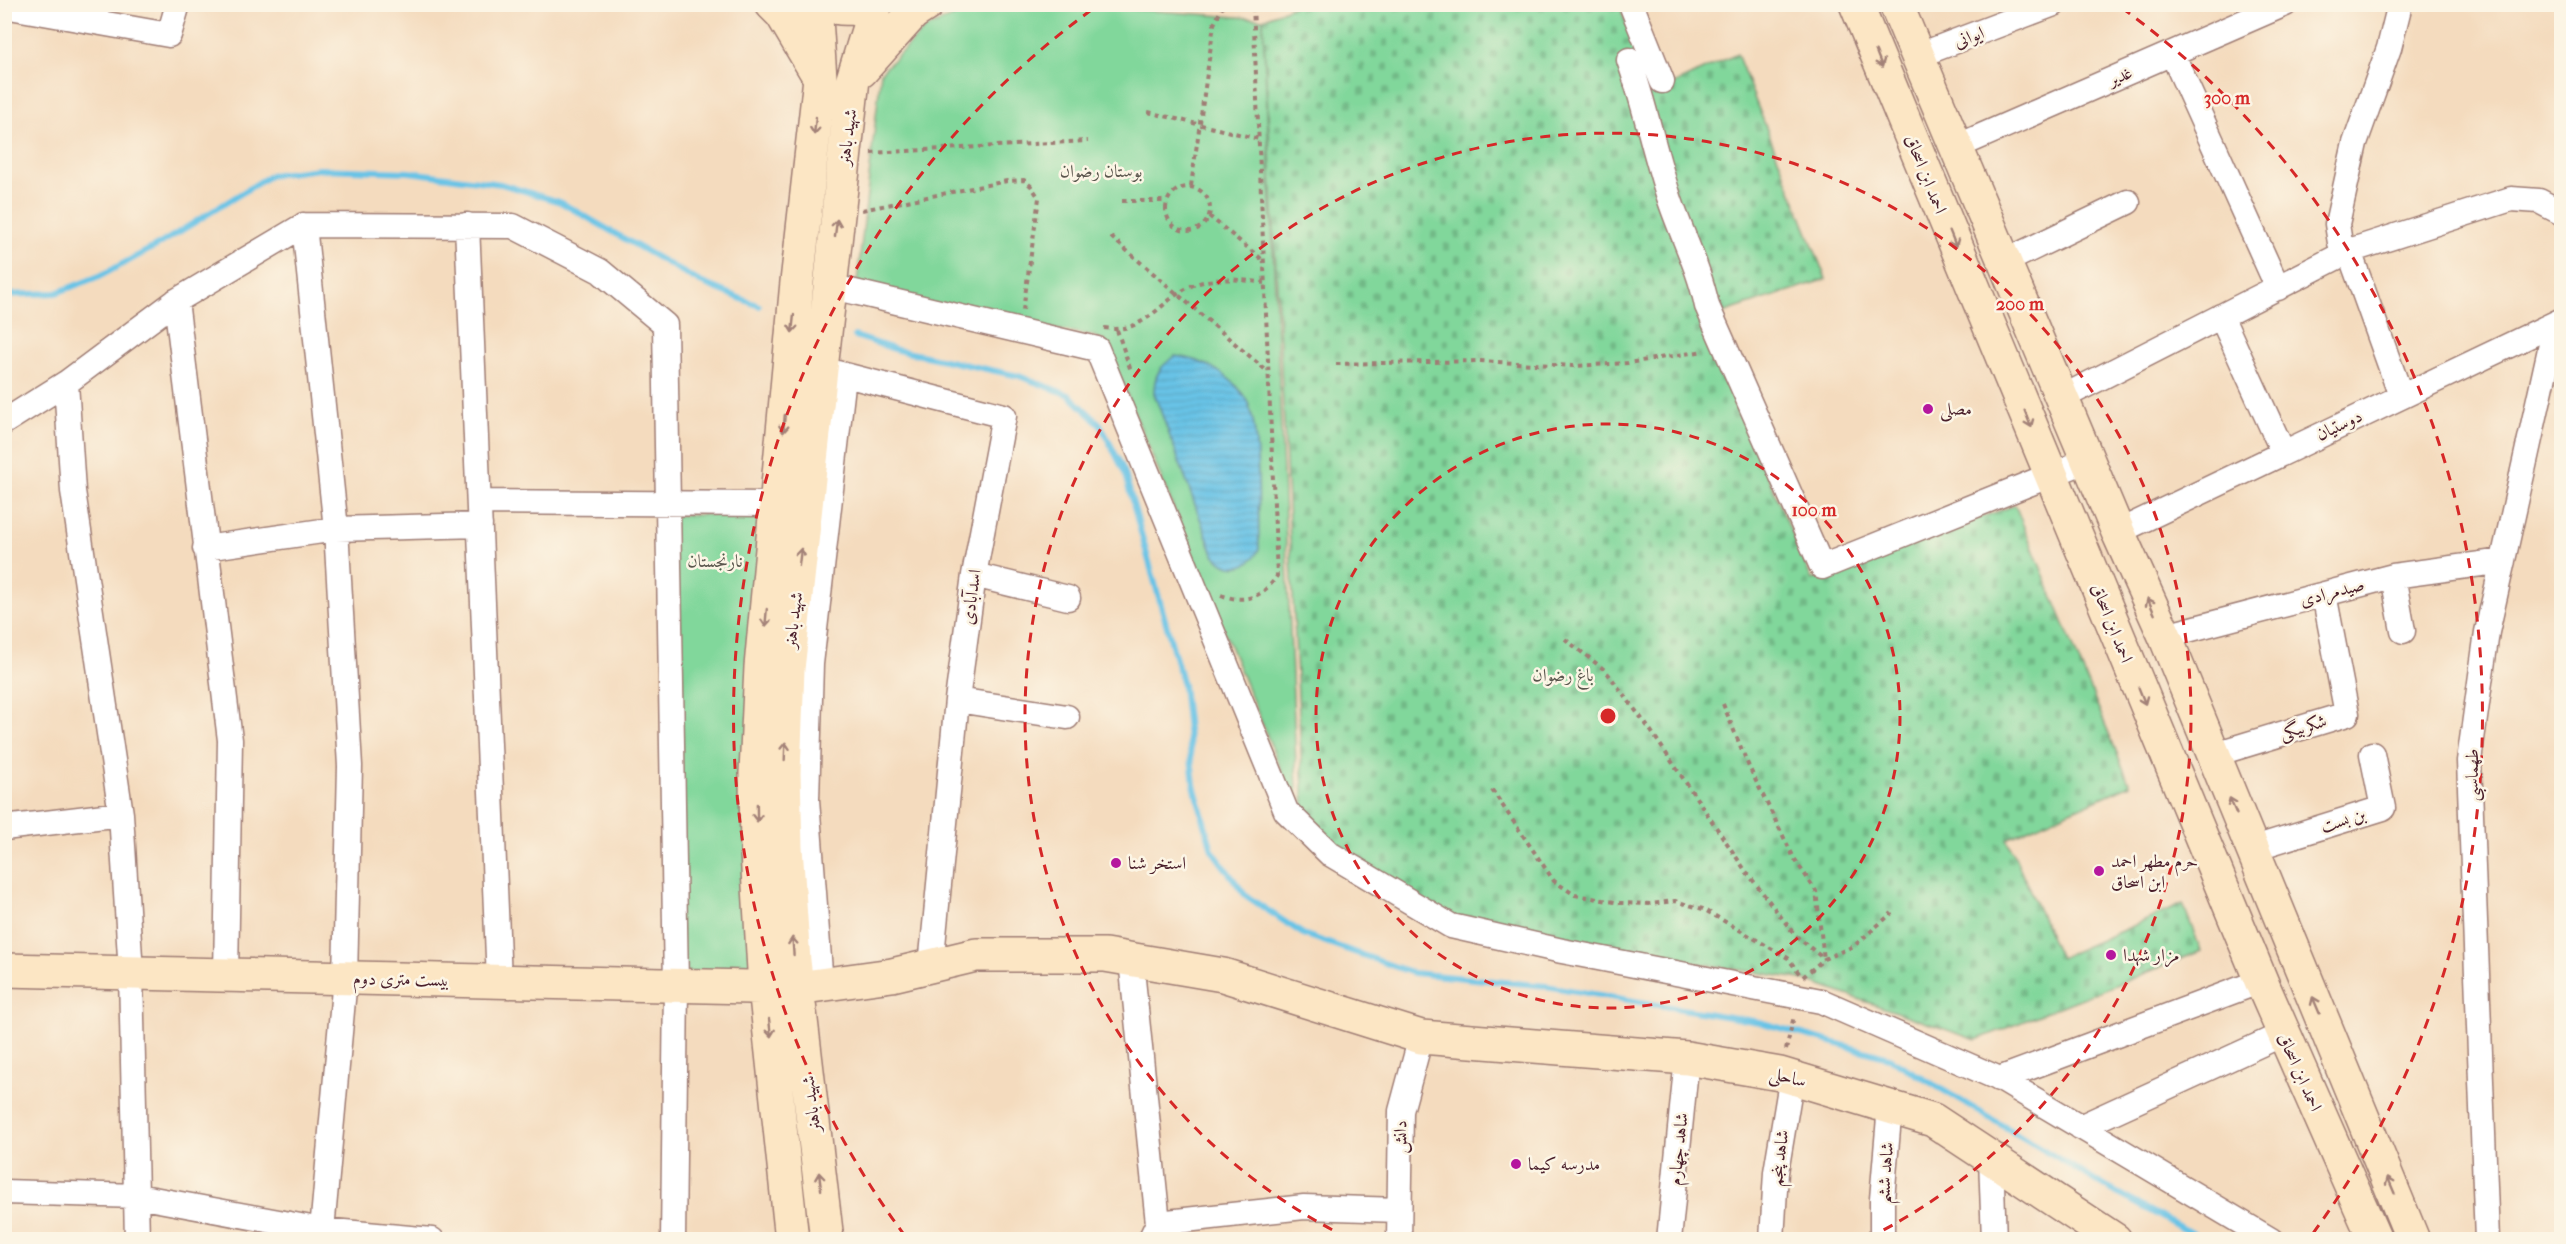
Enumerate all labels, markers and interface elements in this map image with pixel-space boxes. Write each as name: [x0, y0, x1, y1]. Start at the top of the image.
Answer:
street label: ایوانی: [1951, 22, 1987, 53]
one-way arrow: [1874, 49, 1885, 67]
street label: غدیر: [2103, 62, 2135, 92]
text: 300 m: [2204, 88, 2251, 109]
street label: شهید باهنر: [833, 108, 862, 169]
one-way arrow: [809, 115, 820, 135]
street label: احمد ابن اسحاق: [1900, 132, 1951, 217]
park label: بوستان رضوان: [1060, 161, 1142, 182]
one-way arrow: [831, 218, 842, 238]
one-way arrow: [1948, 229, 1959, 247]
text: 200 m: [1996, 294, 2045, 315]
one-way arrow: [787, 313, 798, 333]
place label: مصلی: [1940, 399, 1972, 422]
marker: مصلی: [1921, 402, 1935, 416]
street label: دوستیان: [2313, 406, 2366, 445]
one-way arrow: [2023, 409, 2034, 428]
one-way arrow: [778, 413, 789, 433]
text: 100 m: [1791, 500, 1838, 521]
one-way arrow: [795, 548, 806, 567]
park label: نارنجستان: [687, 551, 743, 572]
street label: اسدآبادی: [957, 568, 986, 626]
street label: صیدمرادی: [2298, 574, 2367, 613]
street label: احمد ابن اسحاق: [2086, 581, 2137, 666]
street label: شهید باهنر: [779, 591, 808, 652]
one-way arrow: [2145, 598, 2156, 616]
one-way arrow: [760, 608, 771, 627]
park label: باغ رضوان: [1532, 665, 1594, 690]
one-way arrow: [2137, 687, 2148, 705]
centre of rings: [1598, 706, 1618, 726]
street label: شکربیگی: [2277, 709, 2330, 747]
one-way arrow: [779, 742, 790, 762]
street label: طهماسبی: [2462, 748, 2487, 802]
one-way arrow: [2227, 797, 2238, 816]
one-way arrow: [751, 802, 762, 822]
street label: بن بست: [2318, 804, 2369, 837]
place label: حرم مطهر احمد ابن اسحاق: [2111, 851, 2198, 893]
place label: استخر شنا: [1128, 853, 1186, 875]
marker: استخر شنا: [1109, 856, 1123, 870]
marker: حرم مطهر احمد ابن اسحاق: [2092, 864, 2106, 878]
one-way arrow: [787, 937, 798, 956]
place label: مزار شهدا: [2123, 945, 2180, 968]
marker: مزار شهدا: [2104, 948, 2118, 962]
street label: بیست متری دوم: [352, 968, 449, 996]
one-way arrow: [2310, 997, 2321, 1015]
one-way arrow: [765, 1018, 776, 1038]
street label: احمد ابن اسحاق: [2273, 1030, 2326, 1115]
street label: ساحلی: [1767, 1063, 1808, 1094]
street label: شهید باهنر: [798, 1074, 827, 1135]
street label: شاهد چهارم: [1664, 1112, 1698, 1187]
street label: دانش: [1390, 1120, 1412, 1154]
street label: شاهد پنجم: [1766, 1129, 1799, 1188]
street label: شاهد ششم: [1873, 1141, 1905, 1205]
place label: مدرسه کیما: [1528, 1154, 1600, 1175]
marker: مدرسه کیما: [1509, 1157, 1523, 1171]
one-way arrow: [815, 1172, 826, 1192]
one-way arrow: [2385, 1177, 2396, 1195]

